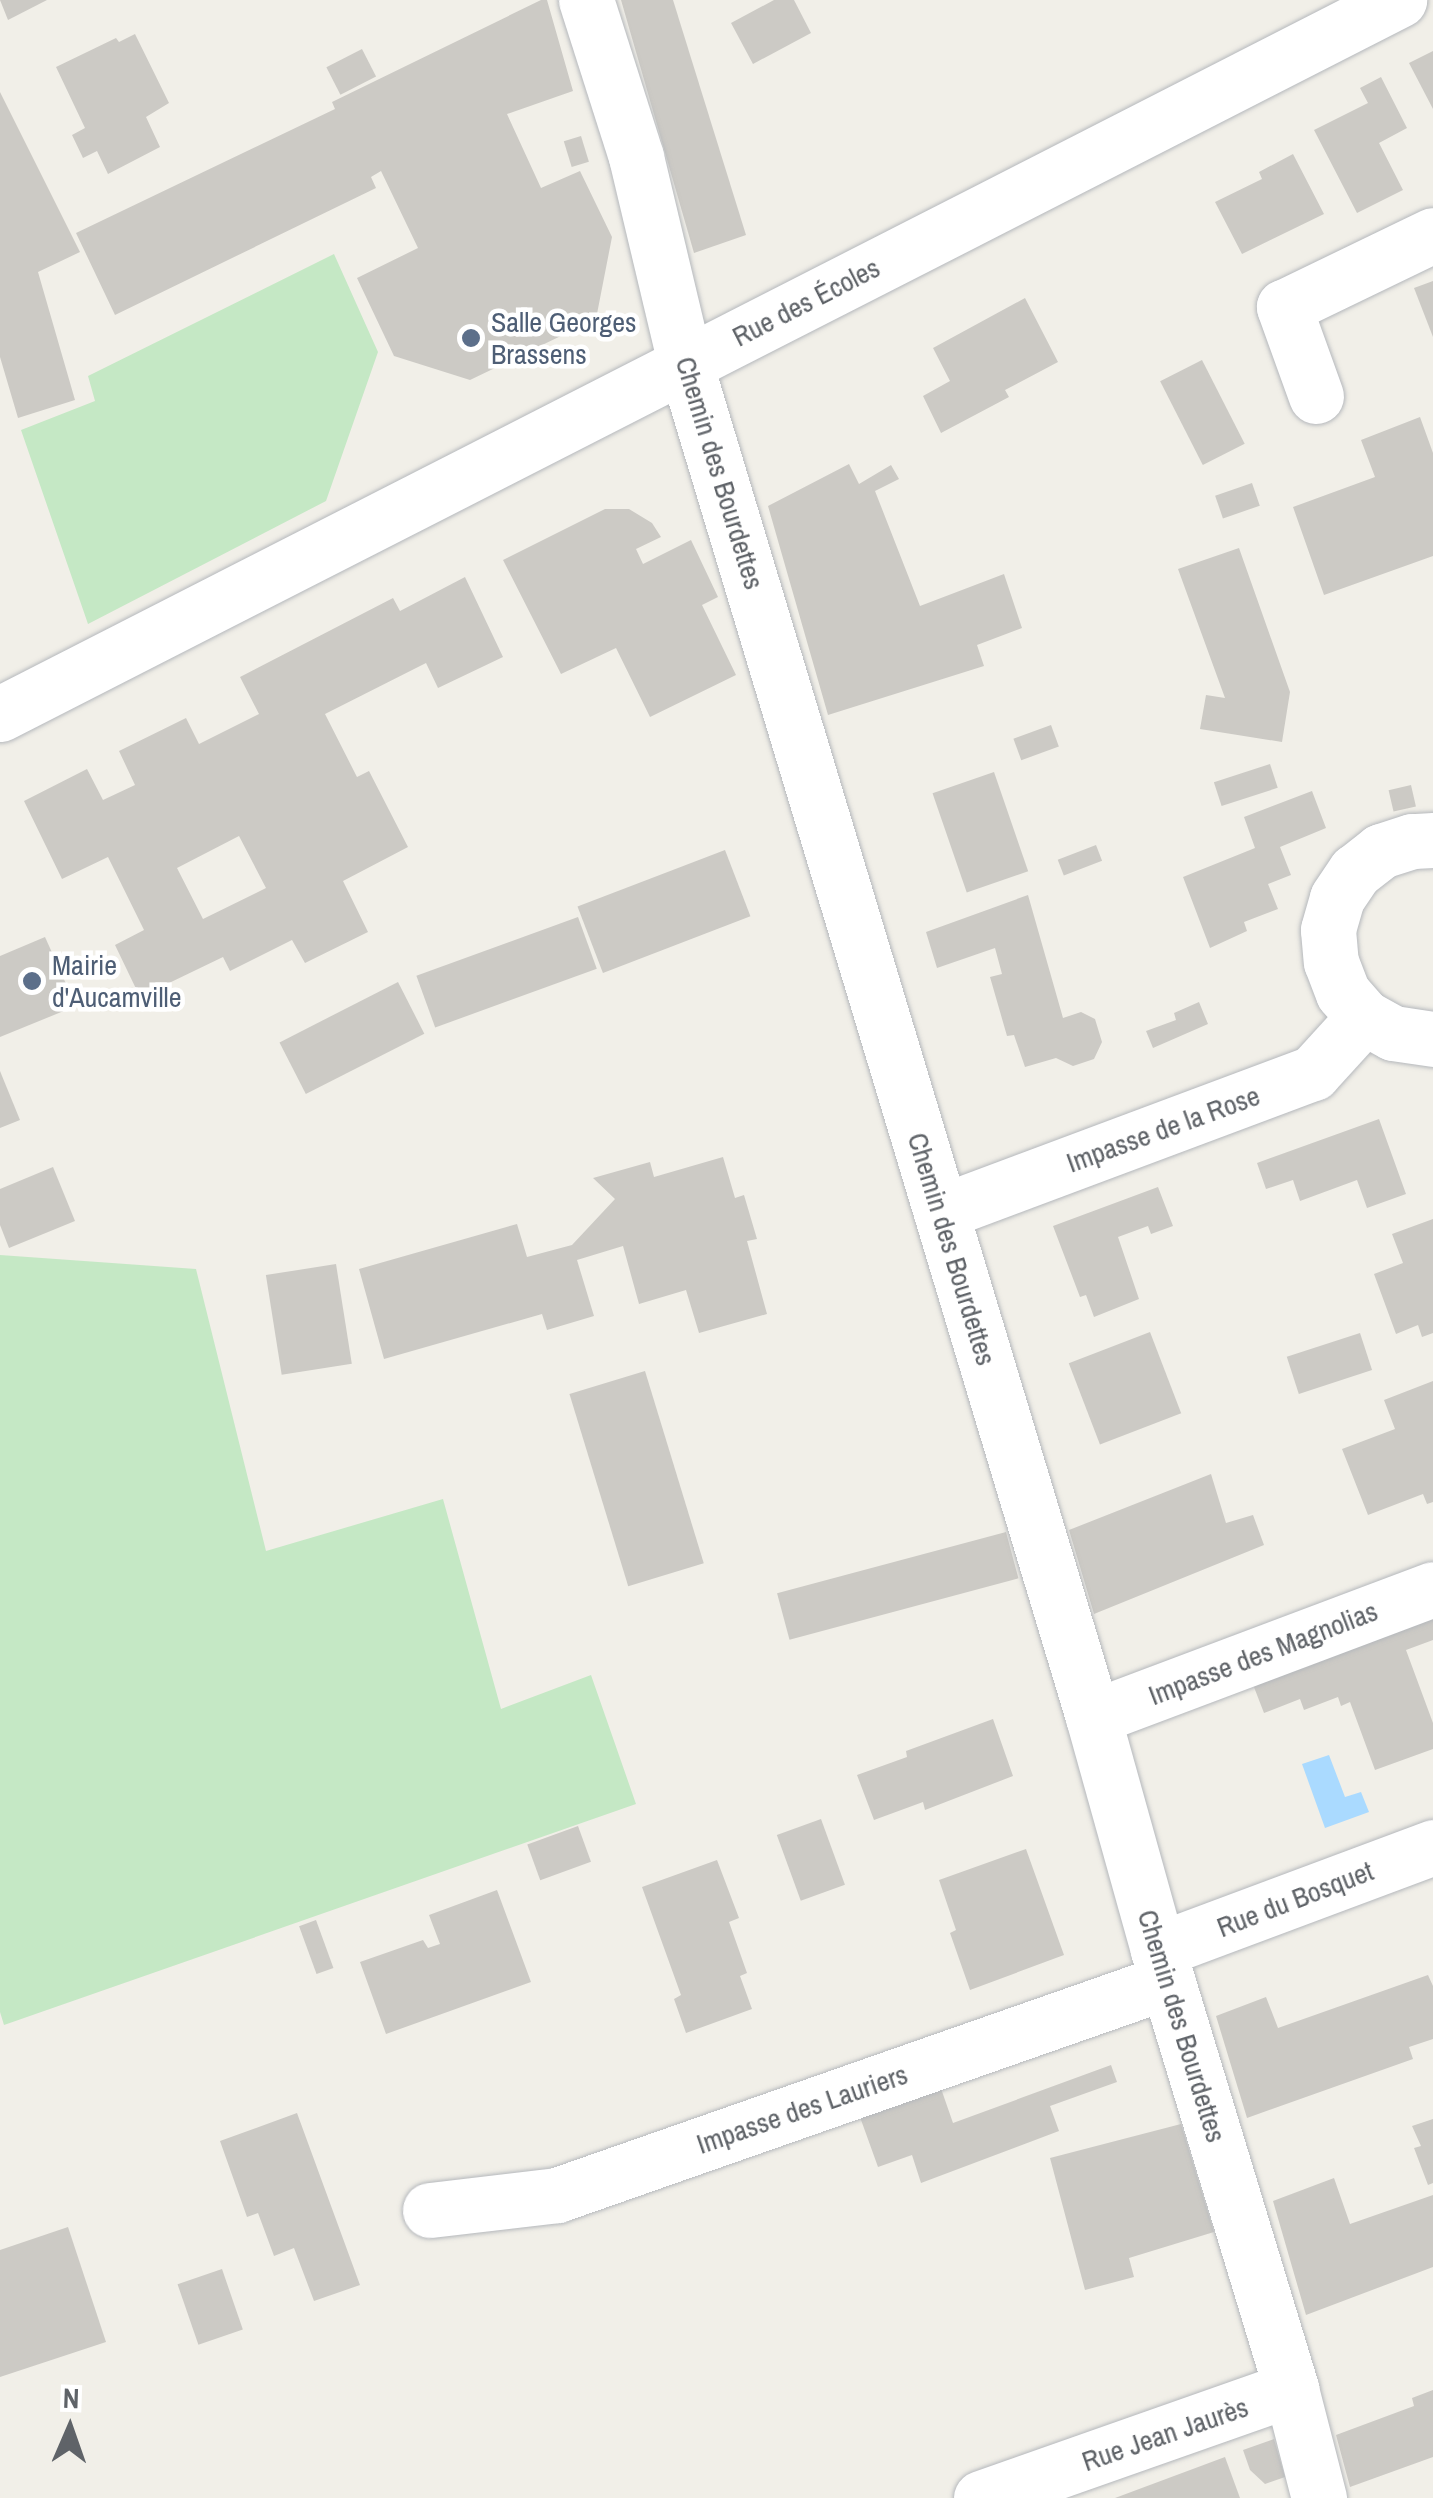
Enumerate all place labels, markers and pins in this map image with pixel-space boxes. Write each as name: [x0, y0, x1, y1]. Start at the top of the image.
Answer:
place label: Salle Georges Brassens: [491, 305, 636, 371]
marker: Salle Georges Brassens: [460, 327, 482, 349]
place label: Mairie d'Aucamville: [52, 948, 181, 1014]
marker: Mairie d'Aucamville: [21, 970, 43, 992]

